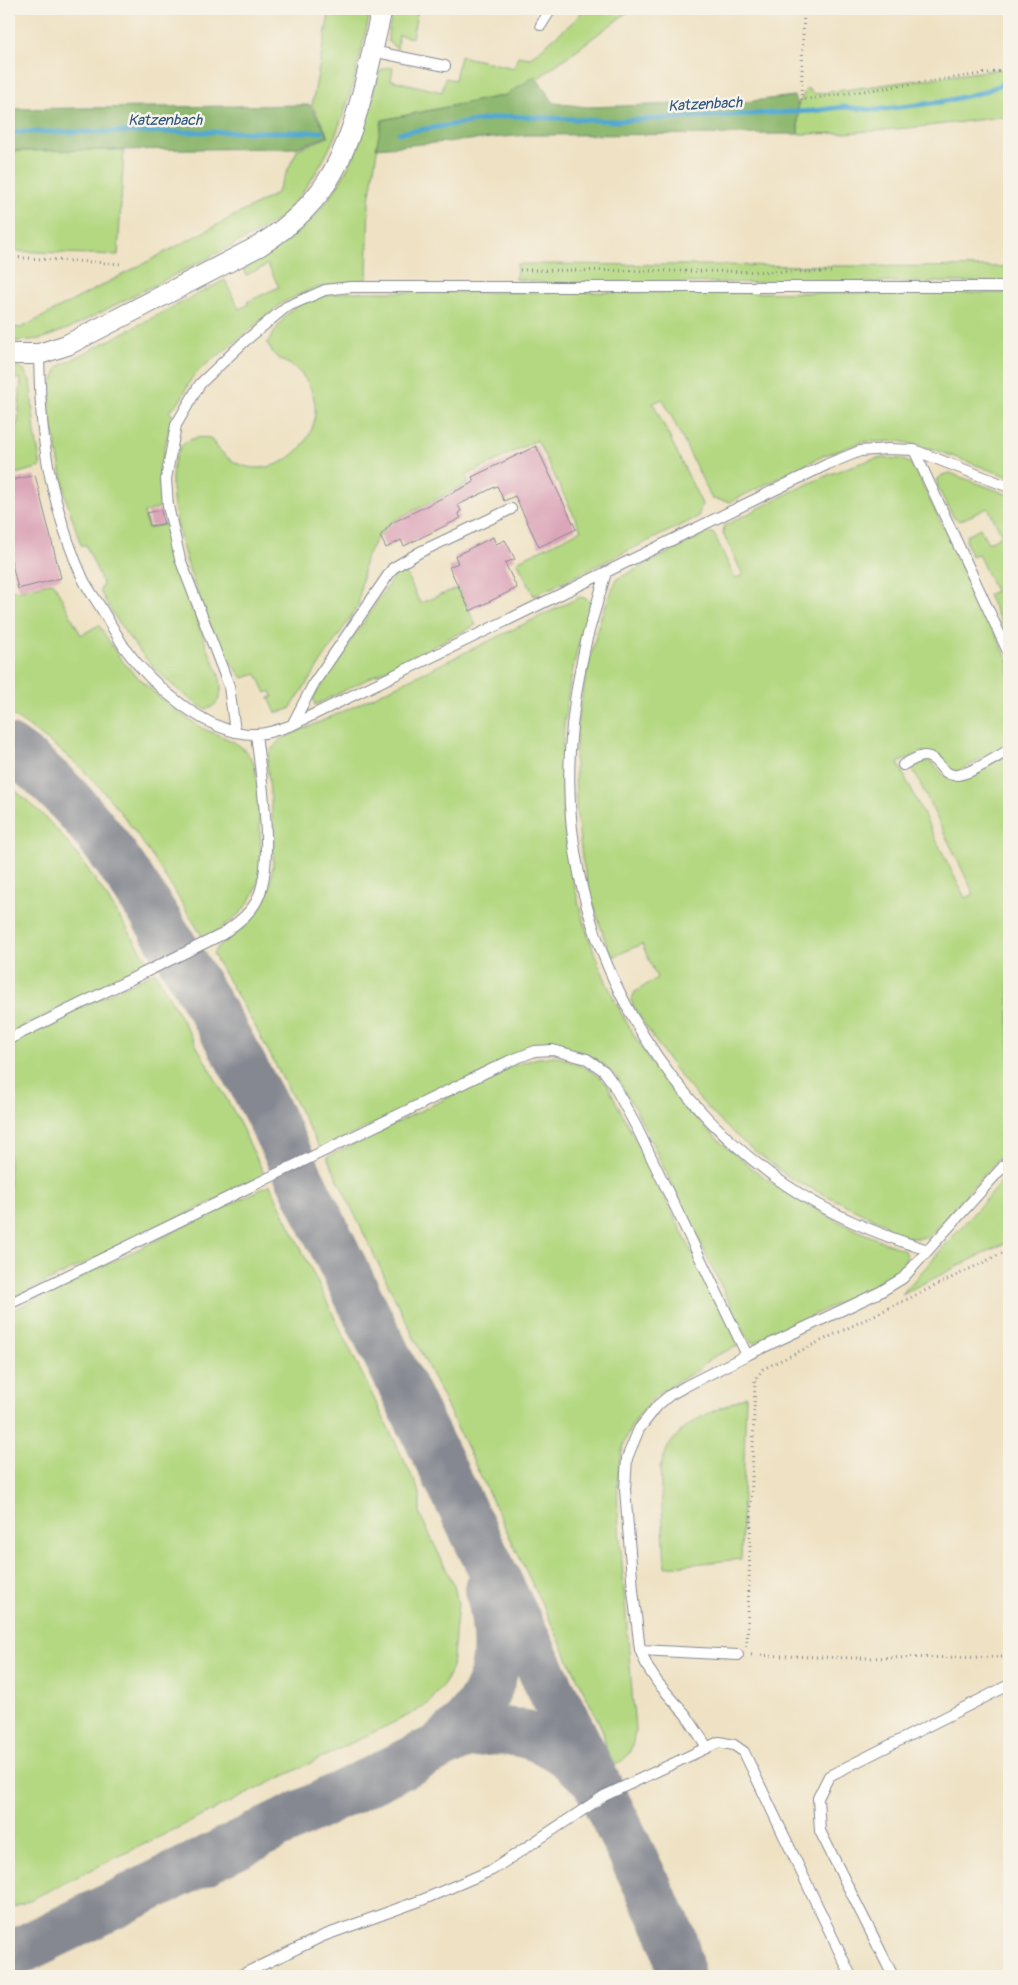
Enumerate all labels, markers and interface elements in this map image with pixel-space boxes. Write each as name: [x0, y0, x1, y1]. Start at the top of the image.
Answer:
water label: Katzenbach: [668, 93, 743, 116]
water label: Katzenbach: [128, 111, 203, 130]

